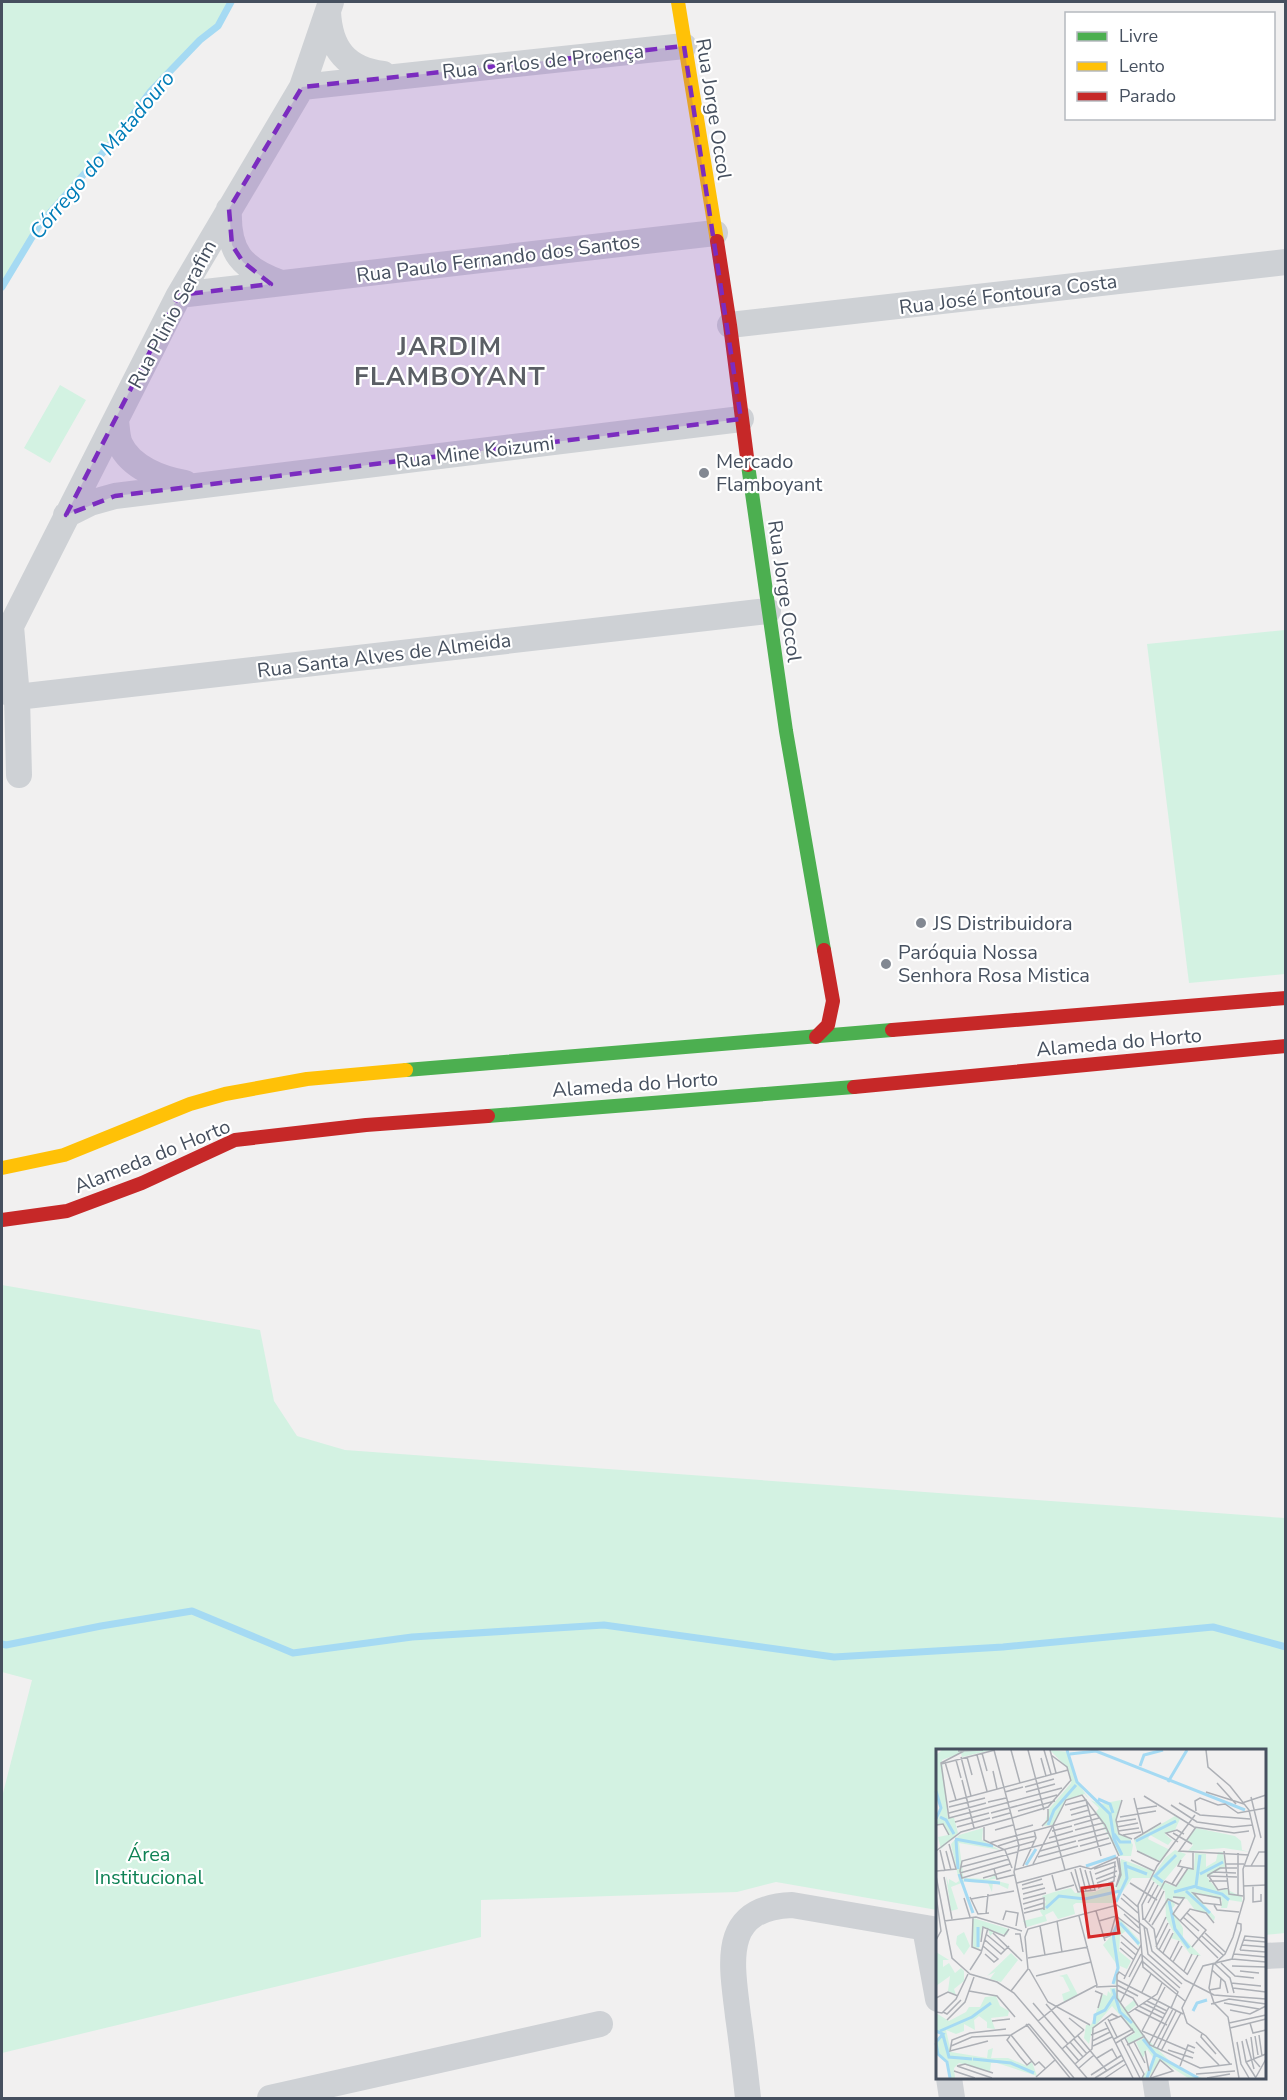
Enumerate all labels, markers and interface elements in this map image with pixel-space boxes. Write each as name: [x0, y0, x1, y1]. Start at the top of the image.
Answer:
legend: [1065, 12, 1275, 120]
text: Livre: [1119, 24, 1158, 48]
street label: Rua Jorge Occol: [689, 36, 738, 182]
street label: Rua Carlos de Proença: [441, 37, 645, 86]
text: Lento: [1119, 54, 1165, 78]
water label: Córrego do Matadouro: [23, 65, 181, 245]
text: Parado: [1119, 84, 1176, 108]
street label: Rua Paulo Fernando dos Santos: [355, 228, 641, 289]
street label: Rua Plinio Serafim: [122, 235, 223, 393]
street label: Rua José Fontoura Costa: [898, 268, 1119, 321]
district label: JARDIM FLAMBOYANT: [354, 329, 546, 394]
street label: Rua Mine Koizumi: [394, 429, 556, 476]
place label: Mercado Flamboyant: [716, 448, 823, 498]
marker: Mercado Flamboyant: [697, 466, 711, 480]
street label: Rua Jorge Occol: [761, 518, 808, 664]
street label: Rua Santa Alves de Almeida: [255, 627, 513, 684]
place label: JS Distribuidora: [932, 910, 1073, 937]
marker: JS Distribuidora: [914, 916, 928, 930]
place label: Paróquia Nossa Senhora Rosa Mistica: [898, 939, 1090, 989]
marker: Paróquia Nossa Senhora Rosa Mistica: [879, 957, 893, 971]
street label: Alameda do Horto: [1035, 1022, 1203, 1063]
street label: Alameda do Horto: [551, 1065, 719, 1104]
street label: Alameda do Horto: [70, 1113, 234, 1200]
inset map: [936, 1749, 1266, 2079]
park label: Área Institucional: [95, 1841, 203, 1891]

